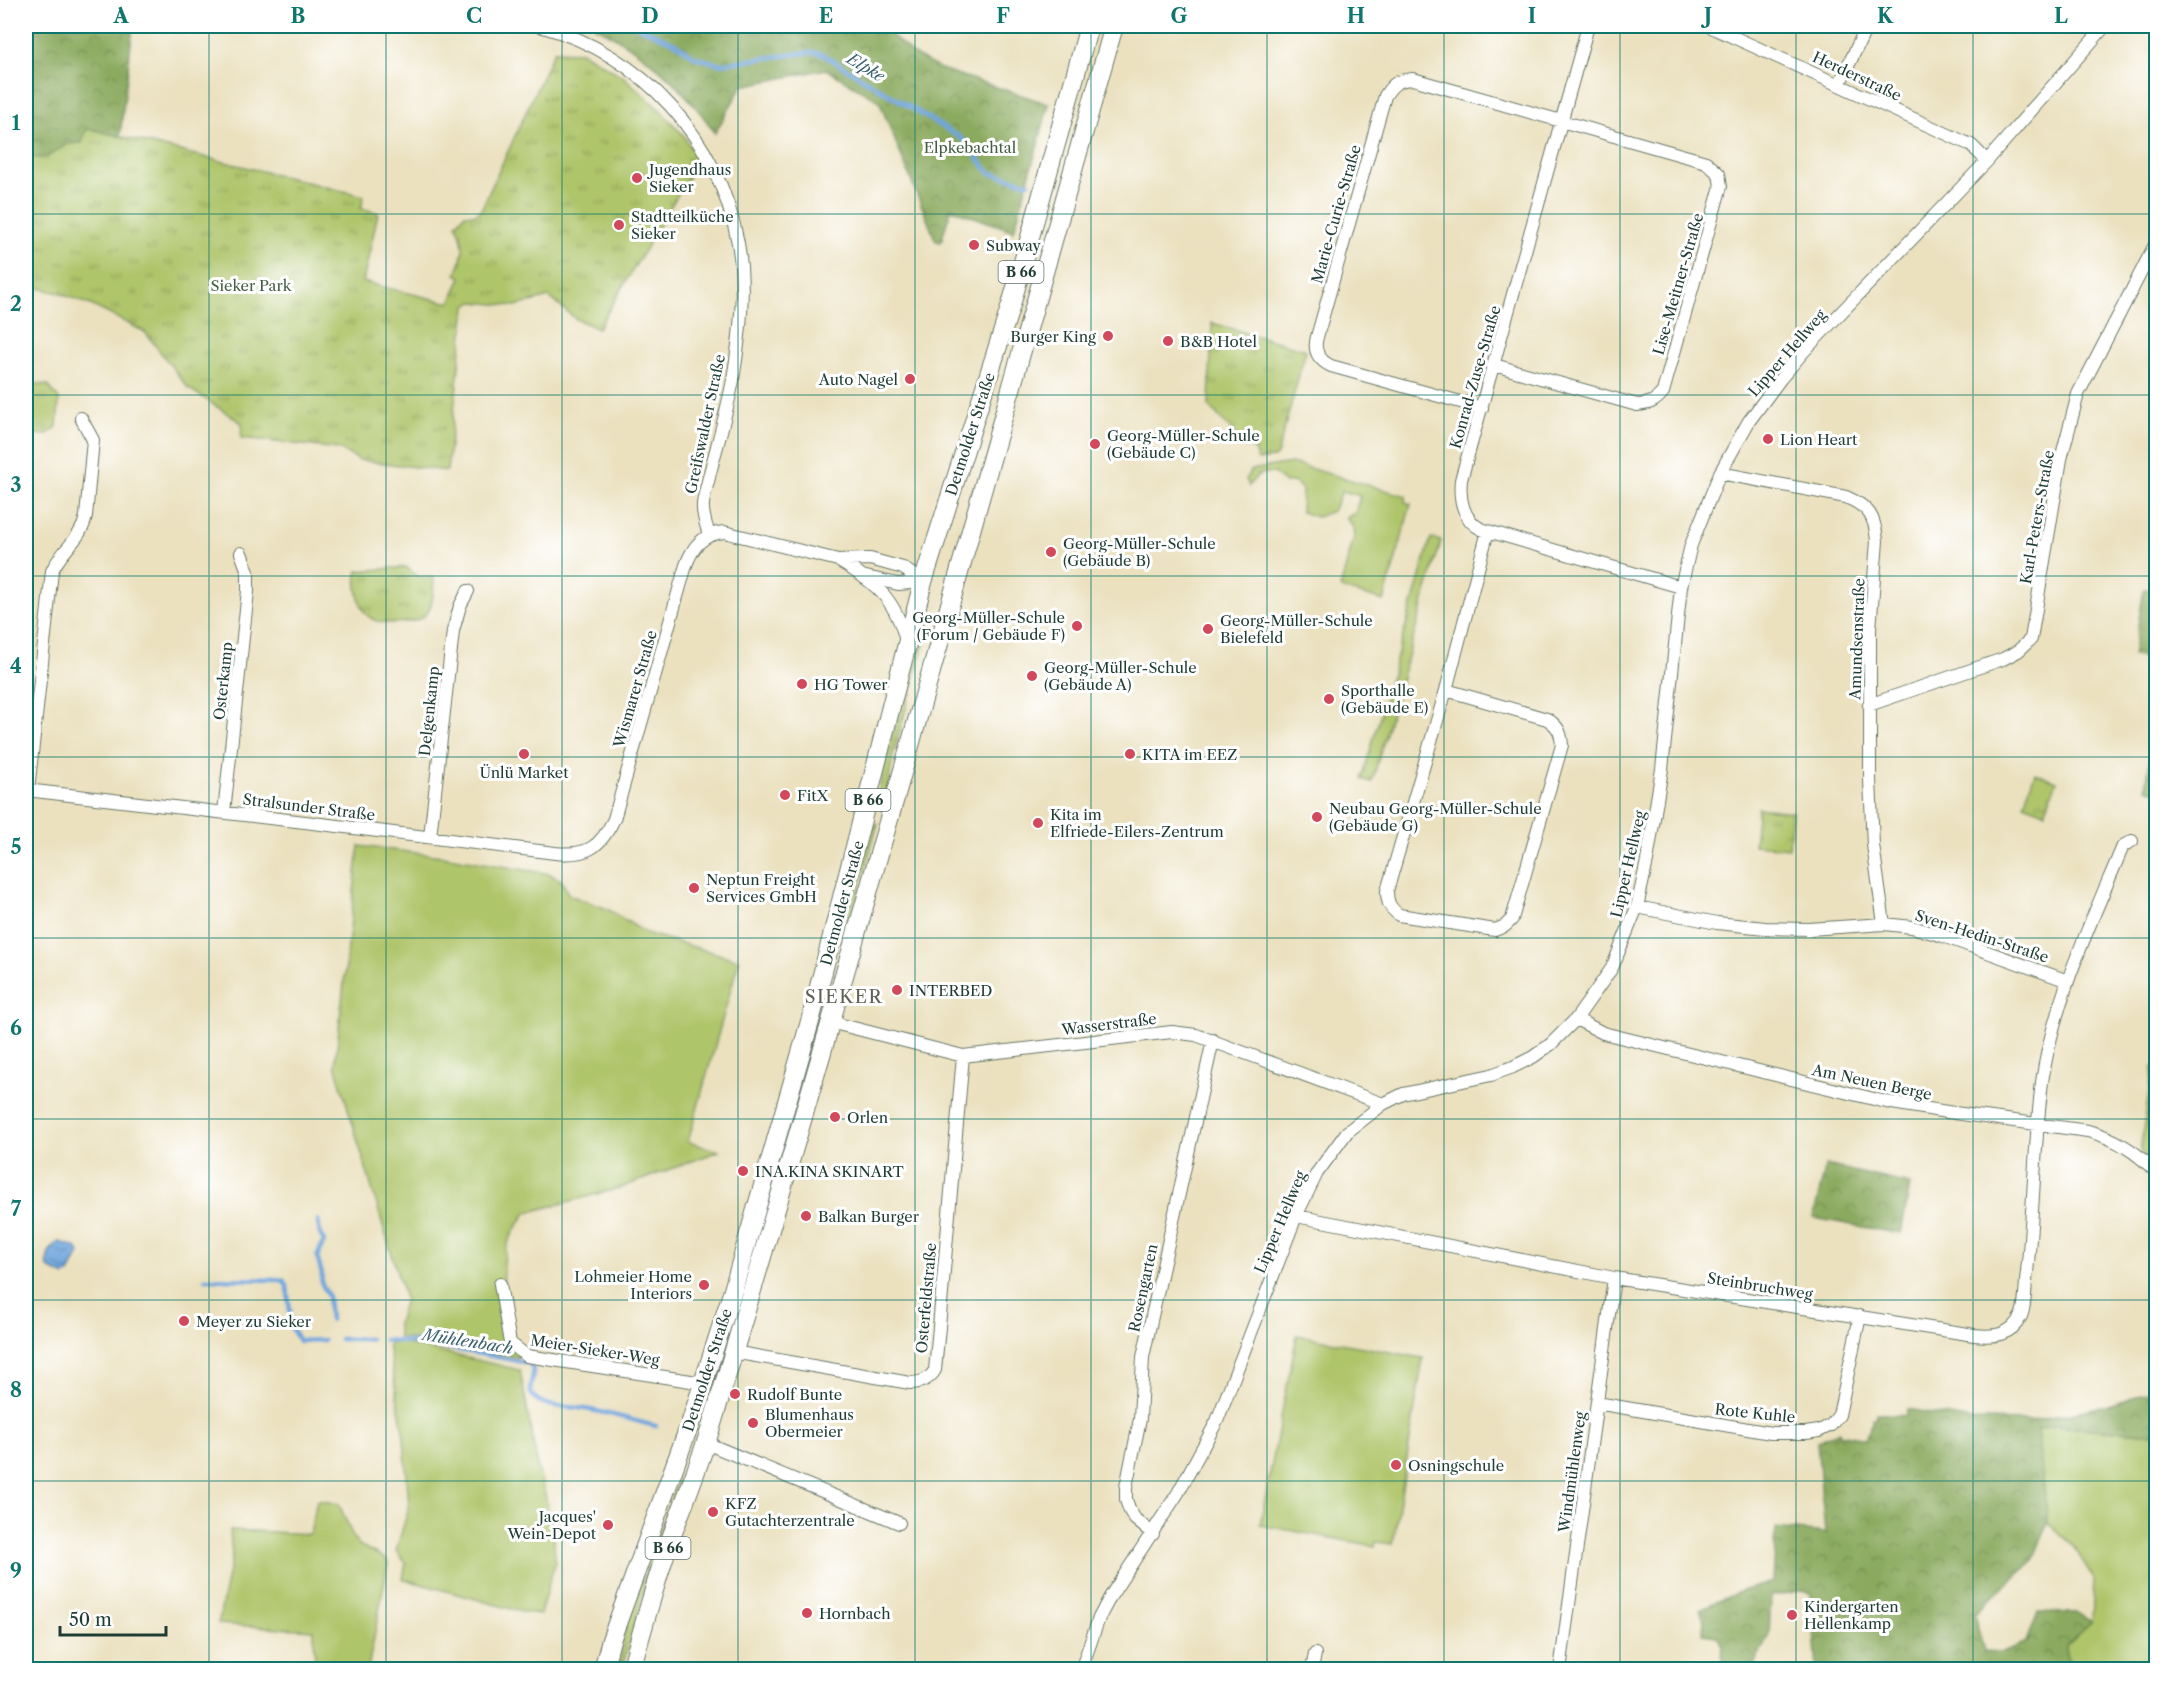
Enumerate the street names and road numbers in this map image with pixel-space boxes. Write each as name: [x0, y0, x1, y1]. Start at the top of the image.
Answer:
street label: Herderstraße: [1810, 47, 1904, 105]
street label: Marie-Curie-Straße: [1307, 143, 1365, 285]
street label: Lise-Meitner-Straße: [1649, 211, 1707, 357]
road number: B 66: [998, 261, 1044, 283]
street label: Konrad-Zuse-Straße: [1445, 303, 1505, 451]
street label: Lipper Hellweg: [1744, 305, 1830, 400]
street label: Greifswalder Straße: [681, 352, 729, 496]
street label: Detmolder Straße: [941, 370, 999, 498]
street label: Karl-Peters-Straße: [2016, 449, 2058, 585]
street label: Amundsenstraße: [1845, 578, 1869, 701]
street label: Wismarer Straße: [609, 628, 661, 751]
street label: Osterkamp: [209, 641, 237, 721]
street label: Delgenkamp: [415, 665, 443, 757]
street label: Stralsunder Straße: [242, 789, 376, 825]
road number: B 66: [846, 789, 890, 811]
street label: Lipper Hellweg: [1606, 809, 1650, 919]
street label: Detmolder Straße: [816, 839, 868, 967]
street label: Sven-Hedin-Straße: [1913, 905, 2051, 967]
street label: Wasserstraße: [1059, 1009, 1158, 1039]
street label: Am Neuen Berge: [1809, 1060, 1934, 1104]
street label: Lipper Hellweg: [1250, 1168, 1310, 1276]
street label: Osterfeldstraße: [912, 1242, 940, 1354]
street label: Rosengarten: [1124, 1242, 1162, 1334]
street label: Steinbruchweg: [1706, 1268, 1814, 1304]
street label: Detmolder Straße: [678, 1306, 736, 1434]
street label: Meier-Sieker-Weg: [529, 1330, 661, 1370]
street label: Rote Kuhle: [1714, 1399, 1796, 1427]
street label: Windmühlenweg: [1554, 1410, 1590, 1535]
road number: B 66: [646, 1537, 690, 1559]

